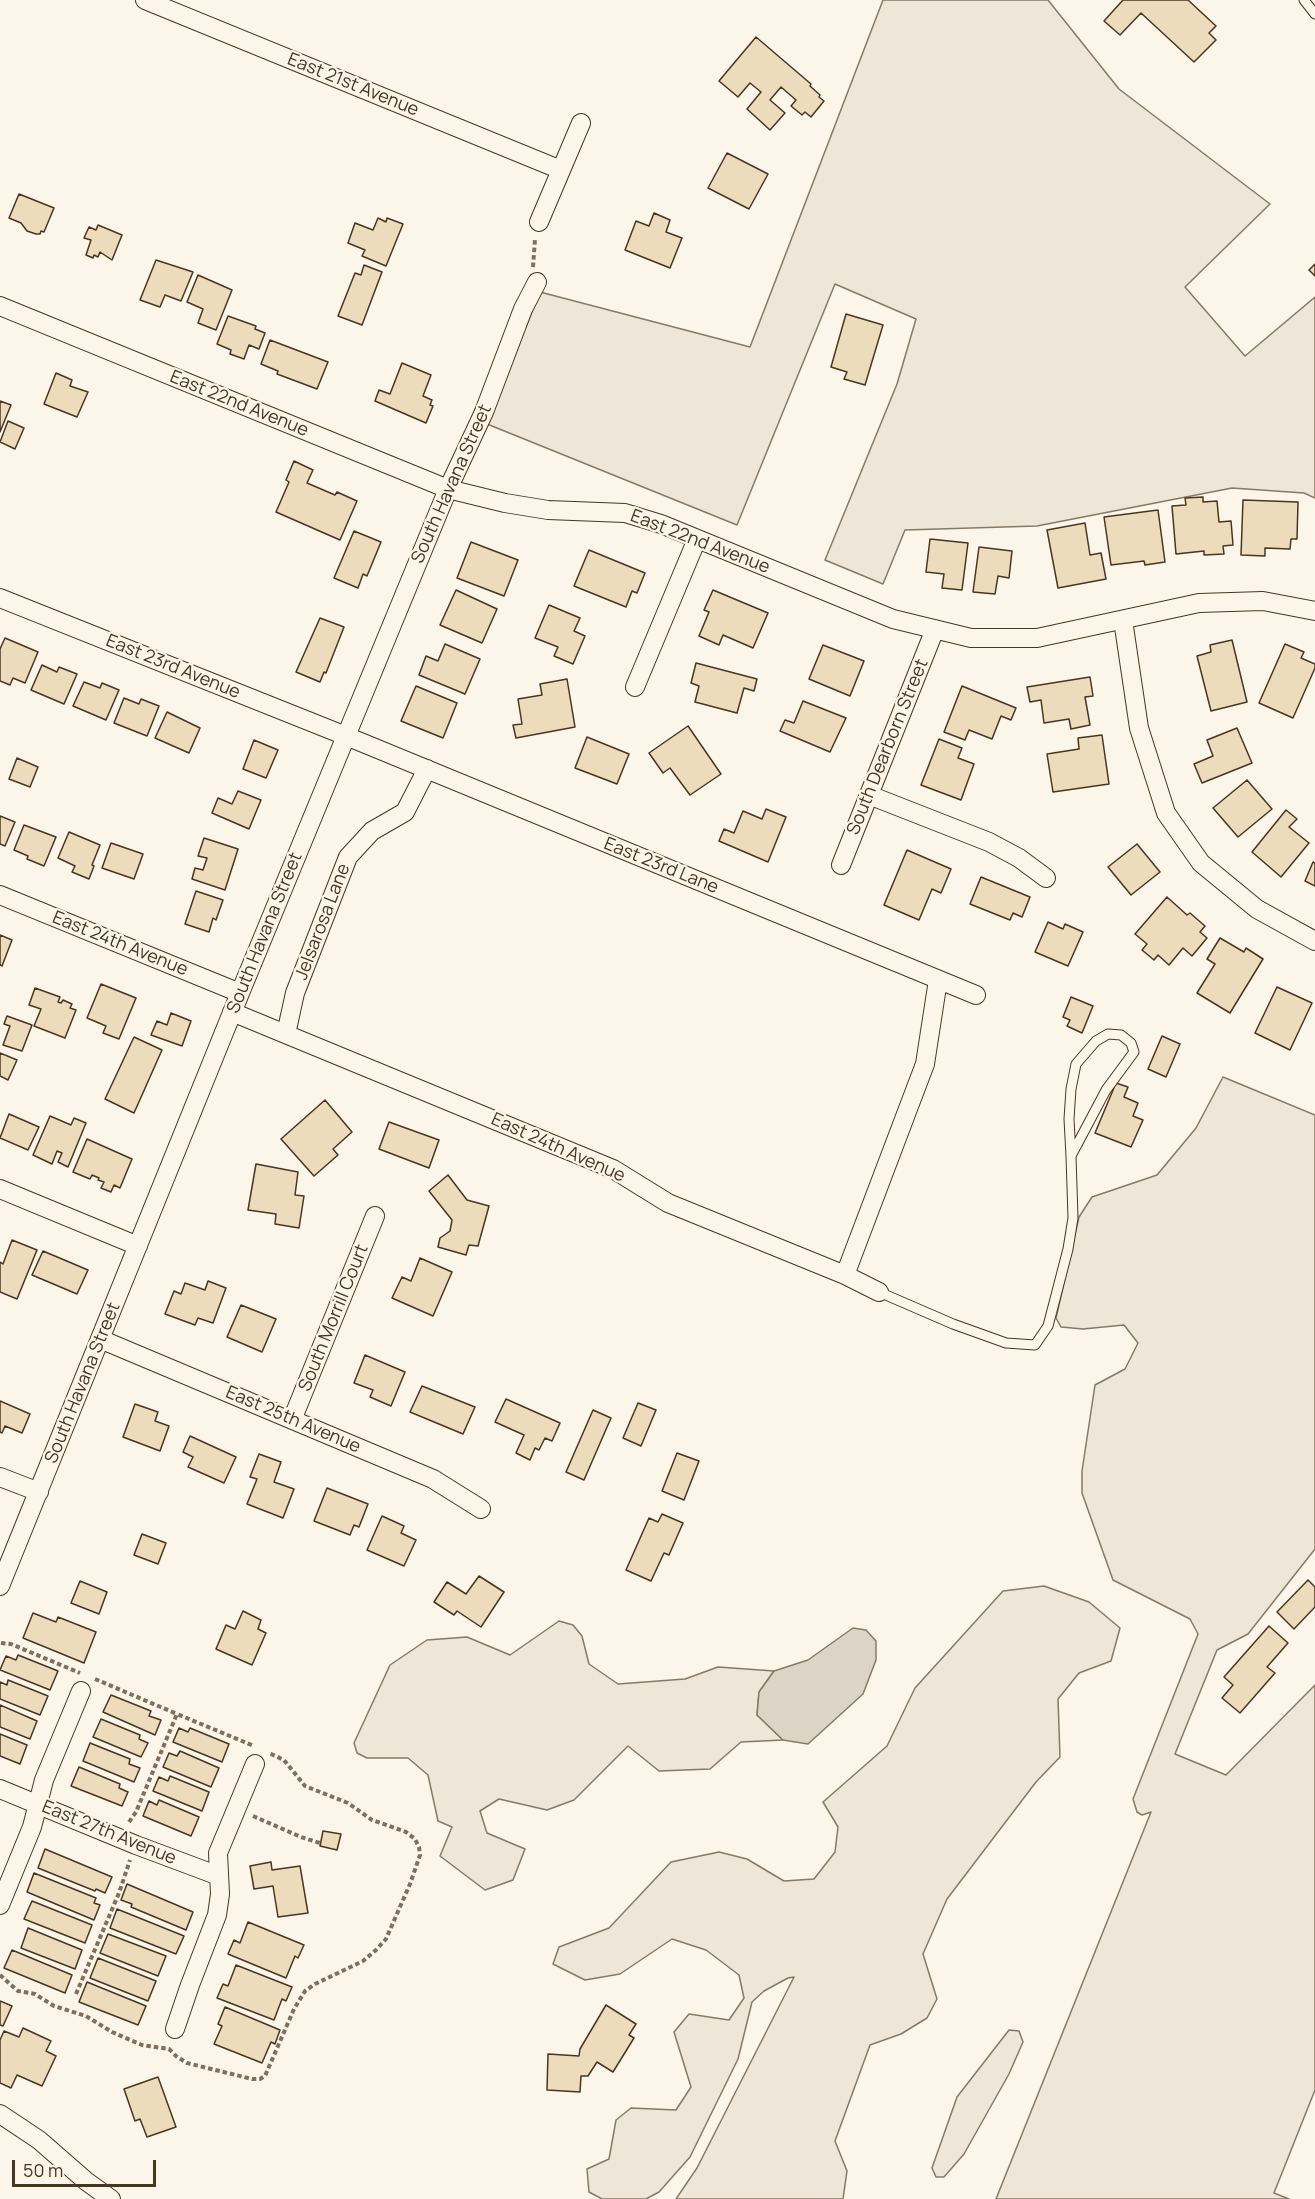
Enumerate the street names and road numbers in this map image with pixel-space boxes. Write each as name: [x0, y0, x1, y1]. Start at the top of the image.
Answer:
street label: East 21st Avenue: [284, 49, 422, 121]
street label: East 22nd Avenue: [167, 366, 311, 442]
street label: South Havana Street: [407, 401, 497, 567]
street label: East 22nd Avenue: [627, 505, 773, 579]
street label: East 23rd Avenue: [103, 630, 243, 704]
street label: South Dearborn Street: [843, 656, 933, 838]
street label: East 23rd Lane: [601, 833, 721, 899]
street label: South Havana Street: [223, 849, 307, 1017]
street label: Jelsarosa Lane: [291, 861, 355, 983]
street label: East 24th Avenue: [49, 907, 191, 981]
street label: East 24th Avenue: [488, 1109, 628, 1187]
street label: South Morrill Court: [295, 1241, 373, 1395]
street label: South Havana Street: [41, 1299, 125, 1467]
street label: East 25th Avenue: [222, 1382, 364, 1458]
street label: East 27th Avenue: [39, 1796, 179, 1870]

